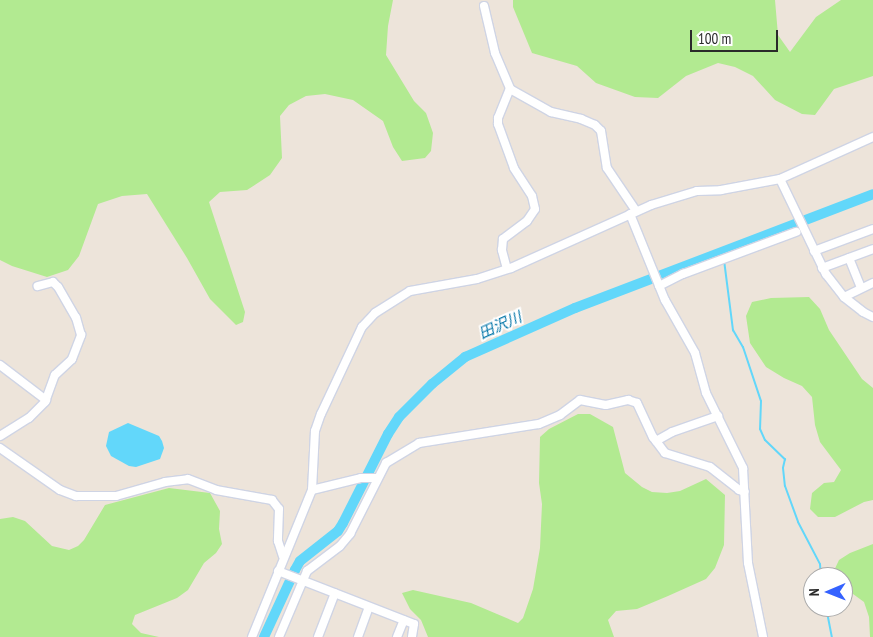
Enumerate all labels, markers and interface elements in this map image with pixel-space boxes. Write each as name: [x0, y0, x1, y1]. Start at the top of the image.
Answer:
scale bar: [693, 20, 780, 52]
text: 100 m: [698, 29, 731, 48]
water label: 田沢川: [476, 308, 524, 342]
north arrow: [803, 567, 853, 617]
text: N: [805, 588, 823, 596]

